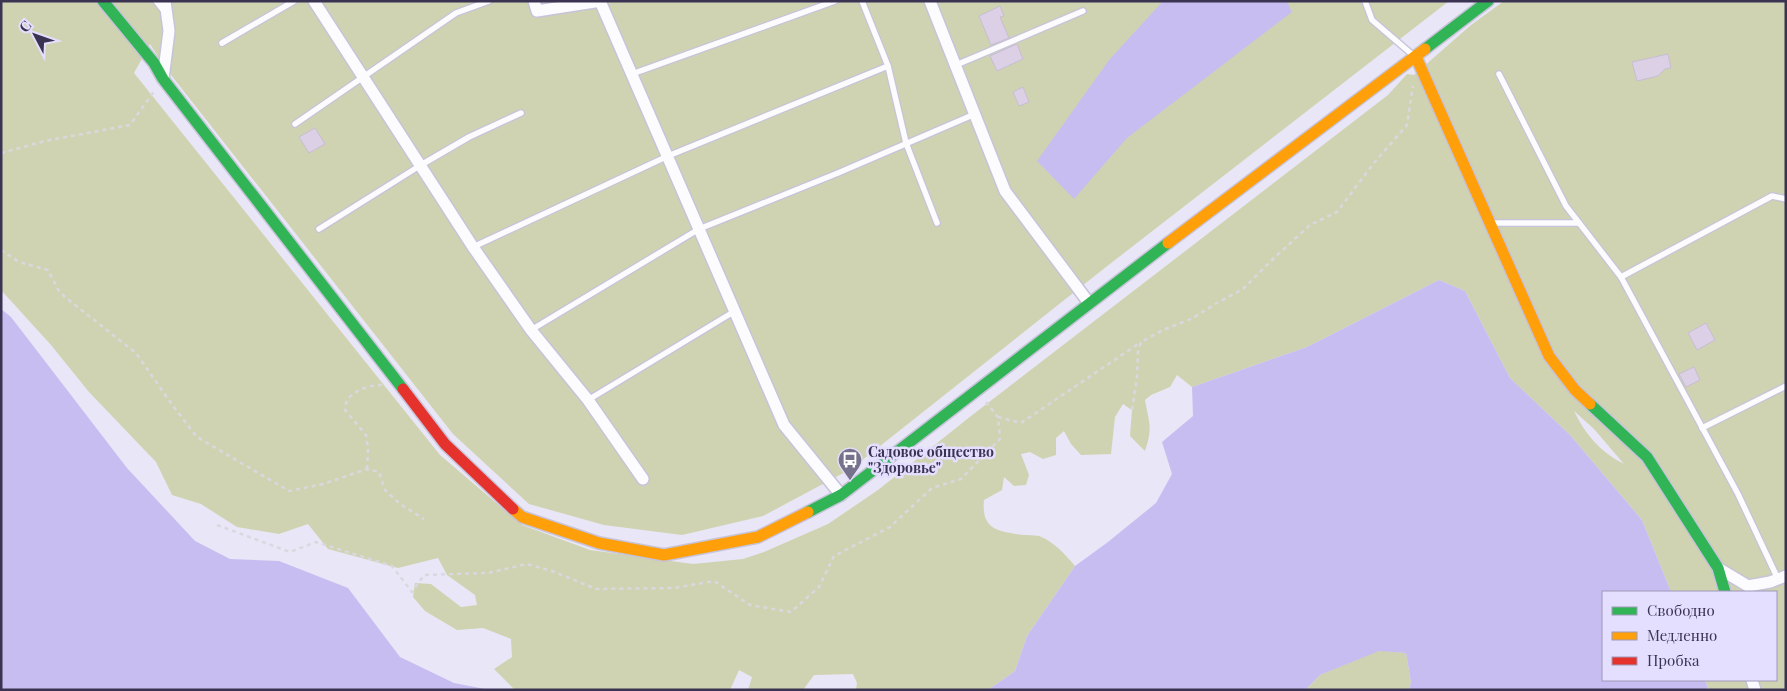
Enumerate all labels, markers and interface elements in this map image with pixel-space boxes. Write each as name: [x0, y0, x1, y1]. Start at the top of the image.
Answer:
north arrow: [10, 10, 60, 60]
text: С: [14, 16, 35, 36]
place label: Садовое общество "Здоровье": [868, 442, 994, 477]
bus stop icon: Садовое общество "Здоровье": [837, 447, 863, 481]
legend: [1602, 591, 1777, 681]
text: Свободно: [1647, 600, 1715, 620]
text: Медленно: [1647, 625, 1717, 645]
text: Пробка: [1647, 650, 1700, 670]

